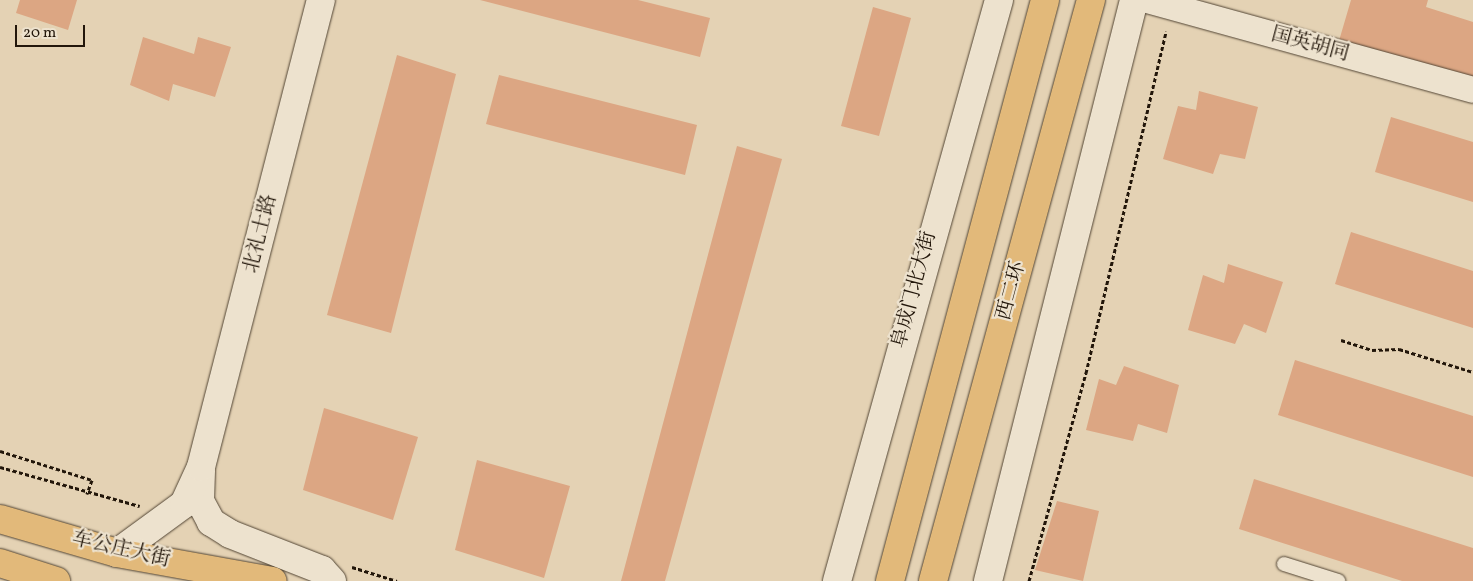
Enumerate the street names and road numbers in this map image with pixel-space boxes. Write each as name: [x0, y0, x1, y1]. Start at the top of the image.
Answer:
street label: 国英胡同: [1268, 23, 1352, 67]
street label: 北礼士路: [240, 192, 282, 276]
street label: 阜成门北大街: [888, 229, 942, 351]
street label: 西二环: [993, 259, 1031, 323]
street label: 车公庄大街: [70, 527, 172, 573]

